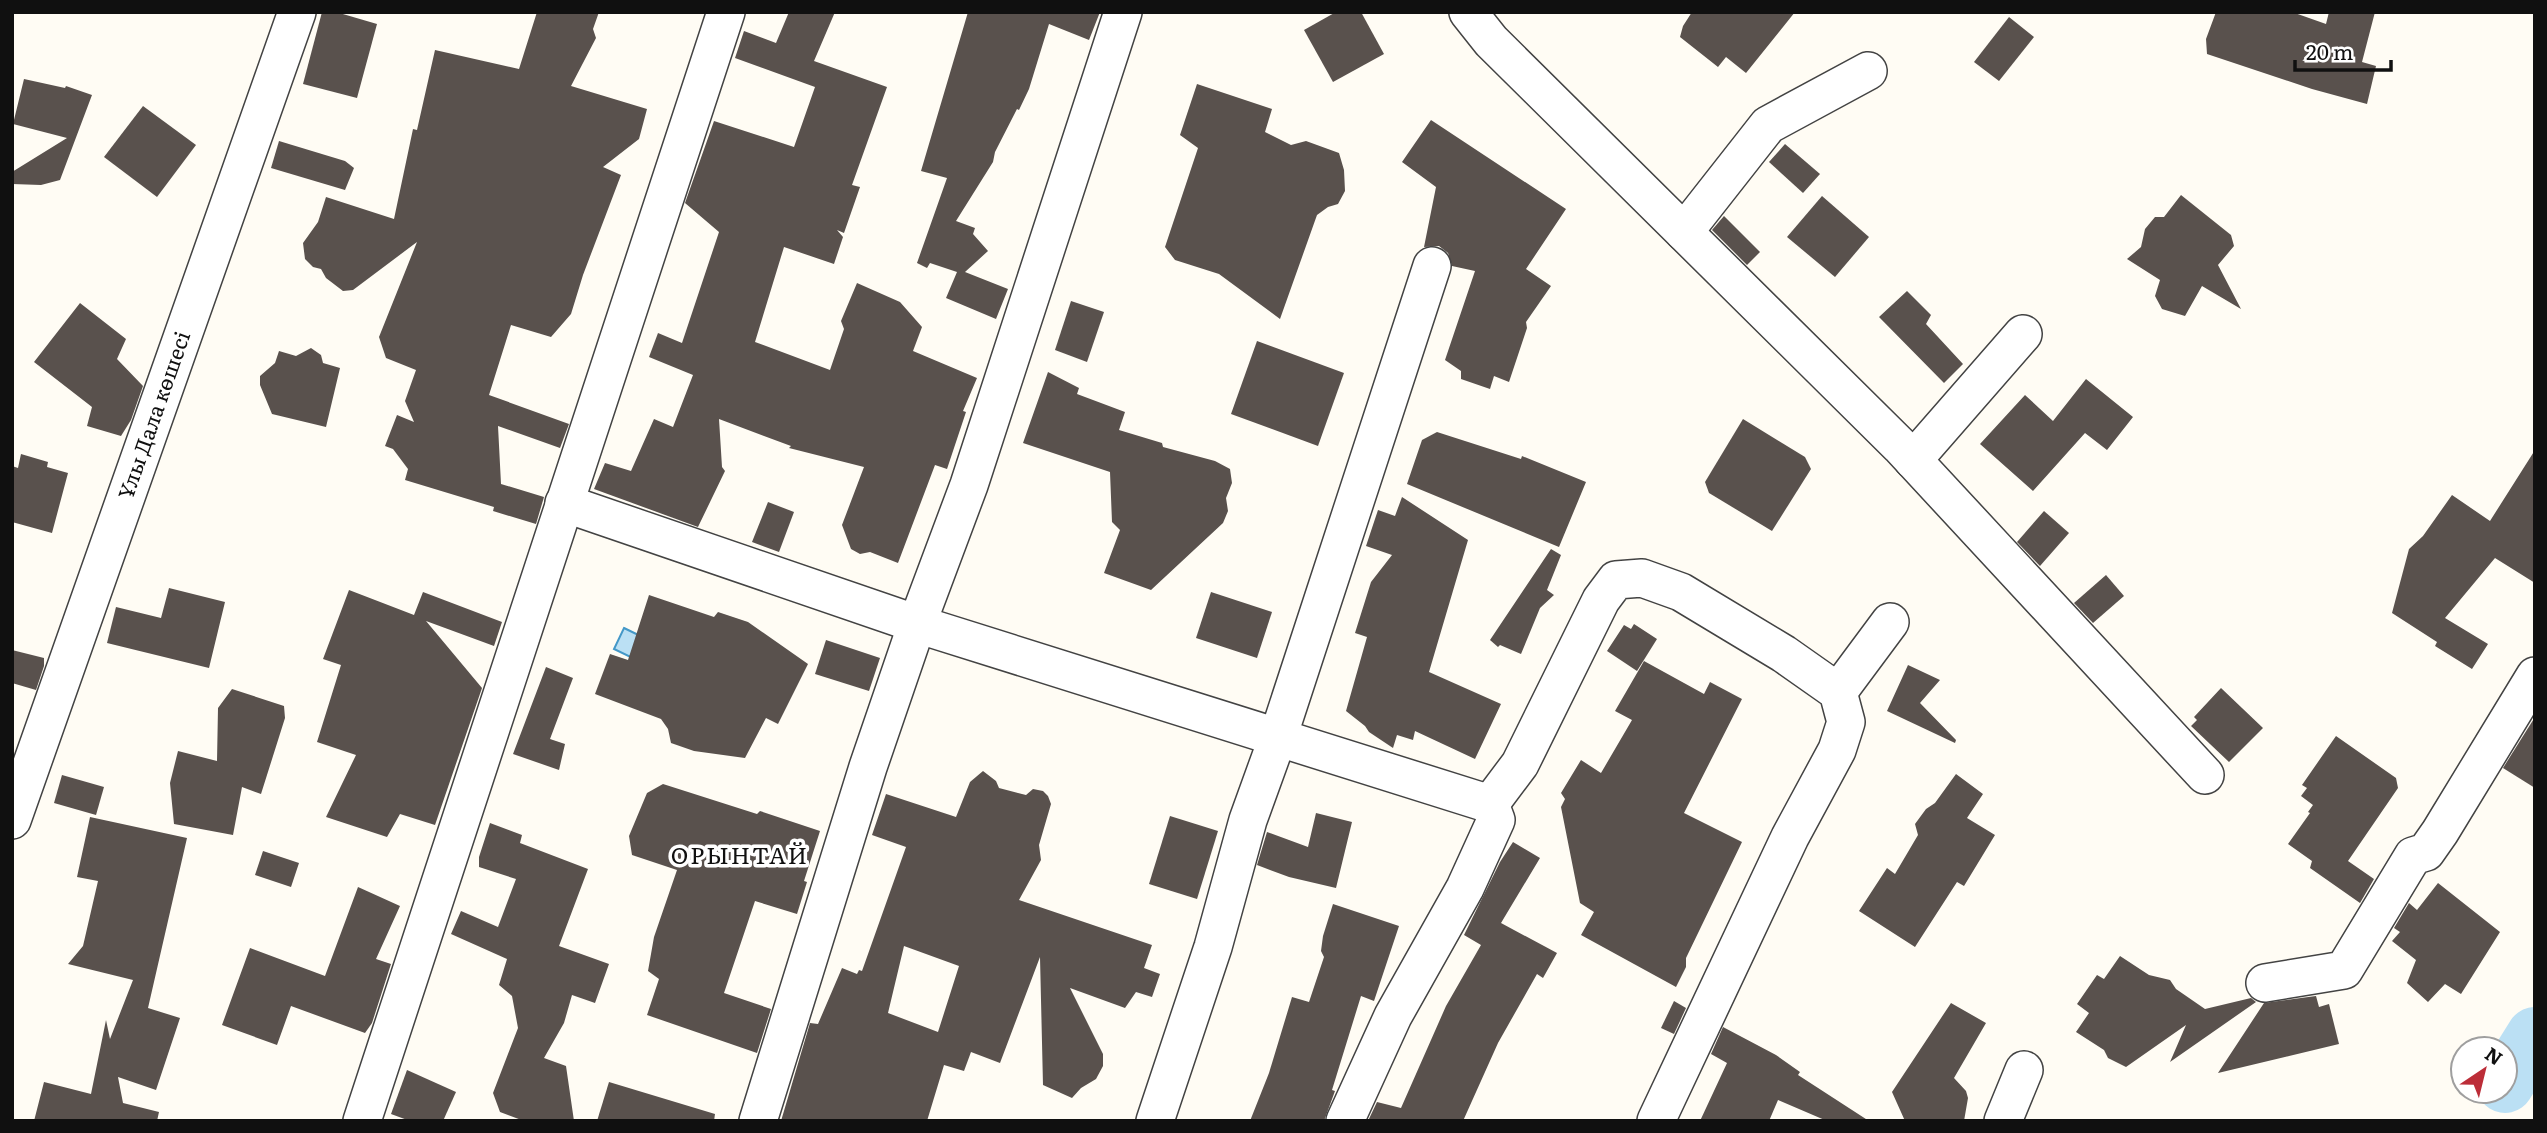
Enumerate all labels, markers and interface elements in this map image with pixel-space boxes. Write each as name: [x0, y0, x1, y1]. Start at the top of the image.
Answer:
scale bar: [2295, 28, 2391, 72]
text: 20 m: [2306, 35, 2353, 66]
street label: Ұлы Дала көшесі: [108, 326, 196, 503]
district label: ОРЫНТАЙ: [671, 837, 809, 871]
north arrow: [2449, 1035, 2519, 1105]
text: N: [2480, 1039, 2509, 1071]

